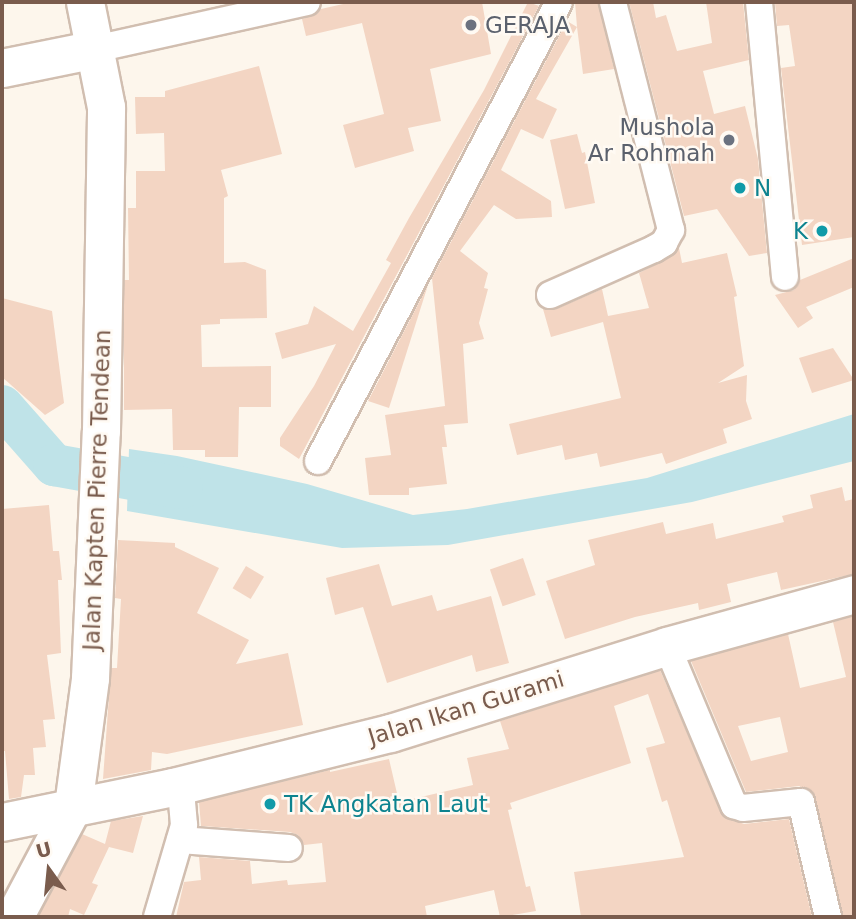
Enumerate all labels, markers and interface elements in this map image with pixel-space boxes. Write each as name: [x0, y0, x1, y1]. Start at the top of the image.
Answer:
place label: GERAJA: [485, 11, 570, 39]
marker: GERAJA: [463, 17, 479, 33]
place label: Mushola Ar Rohmah: [588, 113, 715, 167]
marker: Mushola Ar Rohmah: [721, 132, 737, 148]
place label: N: [754, 174, 771, 202]
marker: N: [732, 180, 748, 196]
place label: K: [793, 217, 808, 245]
marker: K: [814, 223, 830, 239]
street label: Jalan Kapten Pierre Tendean: [78, 329, 116, 651]
street label: Jalan Ikan Gurami: [365, 665, 567, 751]
place label: TK Angkatan Laut: [284, 790, 488, 818]
marker: TK Angkatan Laut: [262, 796, 278, 812]
north arrow: [14, 835, 84, 905]
text: U: [33, 837, 54, 862]

